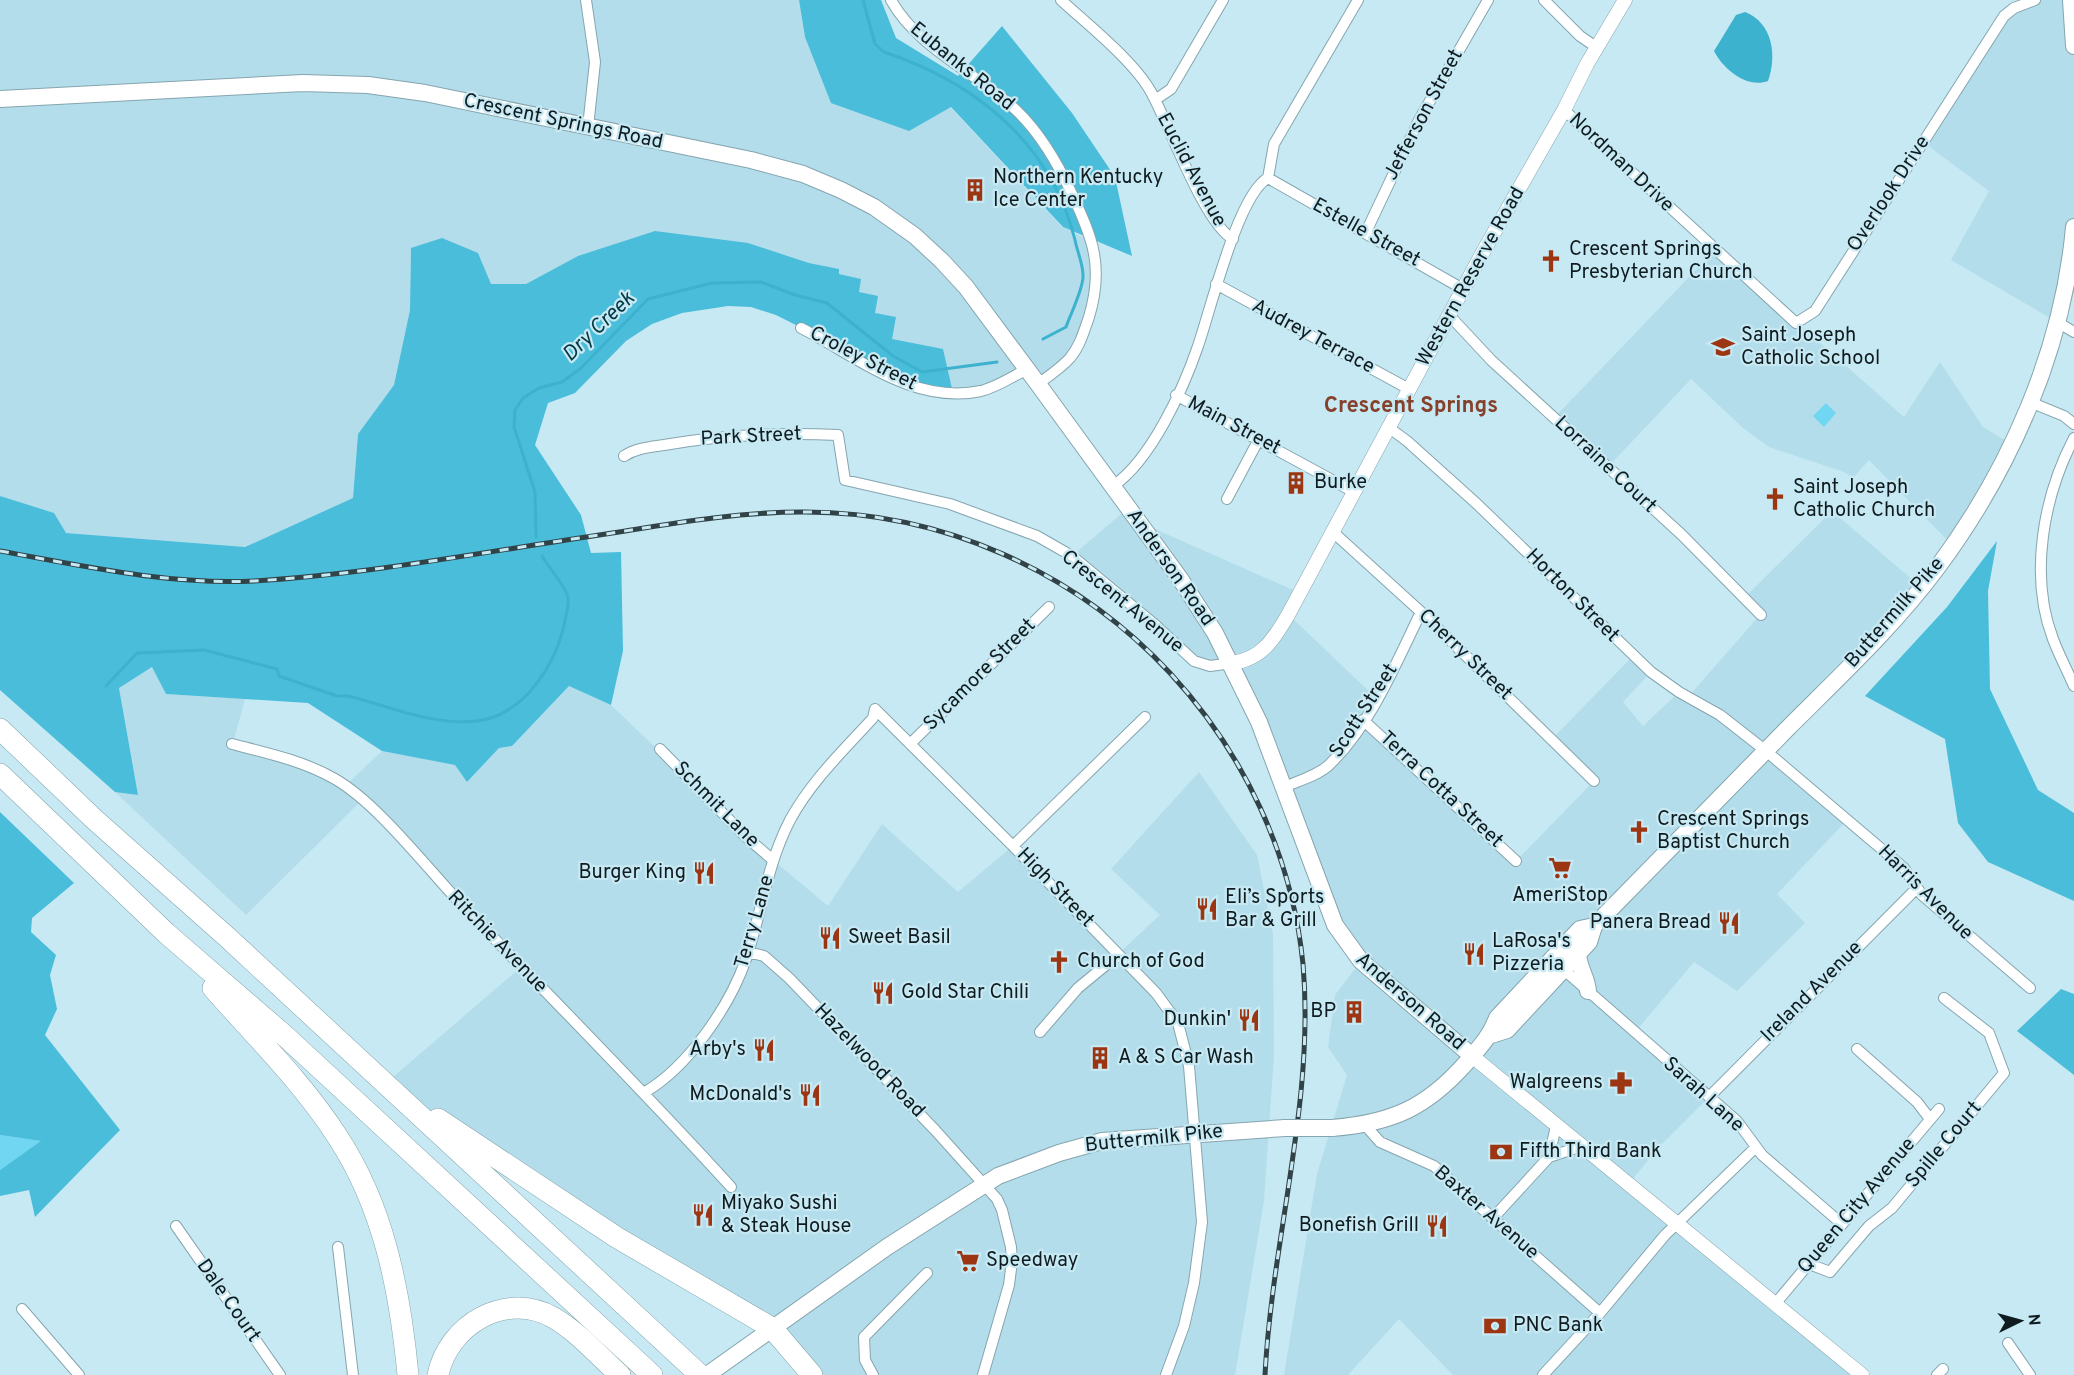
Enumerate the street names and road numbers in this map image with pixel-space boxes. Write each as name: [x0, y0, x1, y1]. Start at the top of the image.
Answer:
street label: Eubanks Road: [904, 17, 1020, 117]
street label: Jefferson Street: [1378, 45, 1470, 185]
street label: Crescent Springs Road: [461, 88, 665, 156]
street label: Nordman Drive: [1563, 107, 1679, 219]
street label: Euclid Avenue: [1150, 109, 1232, 231]
street label: Overlook Drive: [1842, 131, 1936, 257]
street label: Western Reserve Road: [1411, 183, 1531, 371]
street label: Estelle Street: [1307, 193, 1425, 273]
street label: Audrey Terrace: [1247, 294, 1379, 380]
street label: Croley Street: [805, 321, 921, 397]
street label: Main Street: [1183, 391, 1285, 461]
street label: Lorraine Court: [1548, 411, 1662, 519]
street label: Park Street: [700, 421, 802, 453]
street label: Anderson Road: [1120, 504, 1220, 632]
street label: Horton Street: [1519, 543, 1625, 649]
street label: Crescent Avenue: [1055, 545, 1189, 659]
street label: Buttermilk Pike: [1840, 552, 1950, 674]
street label: Cherry Street: [1412, 603, 1518, 707]
street label: Sycamore Street: [918, 613, 1042, 737]
street label: Scott Street: [1324, 659, 1404, 763]
street label: Terra Cotta Street: [1374, 726, 1508, 854]
street label: Schmit Lane: [667, 756, 765, 854]
street label: Harris Avenue: [1872, 840, 1978, 946]
street label: High Street: [1010, 843, 1100, 933]
street label: Terry Lane: [729, 872, 781, 972]
street label: Ritchie Avenue: [441, 885, 553, 999]
street label: Ireland Avenue: [1756, 936, 1868, 1048]
street label: Anderson Road: [1350, 947, 1470, 1057]
street label: Hazelwood Road: [808, 998, 930, 1124]
street label: Sarah Lane: [1657, 1052, 1749, 1138]
street label: Spille Court: [1900, 1096, 1988, 1194]
street label: Buttermilk Pike: [1084, 1119, 1224, 1159]
street label: Queen City Avenue: [1792, 1132, 1922, 1280]
street label: Baxter Avenue: [1428, 1160, 1544, 1266]
street label: Dale Court: [190, 1254, 266, 1348]

